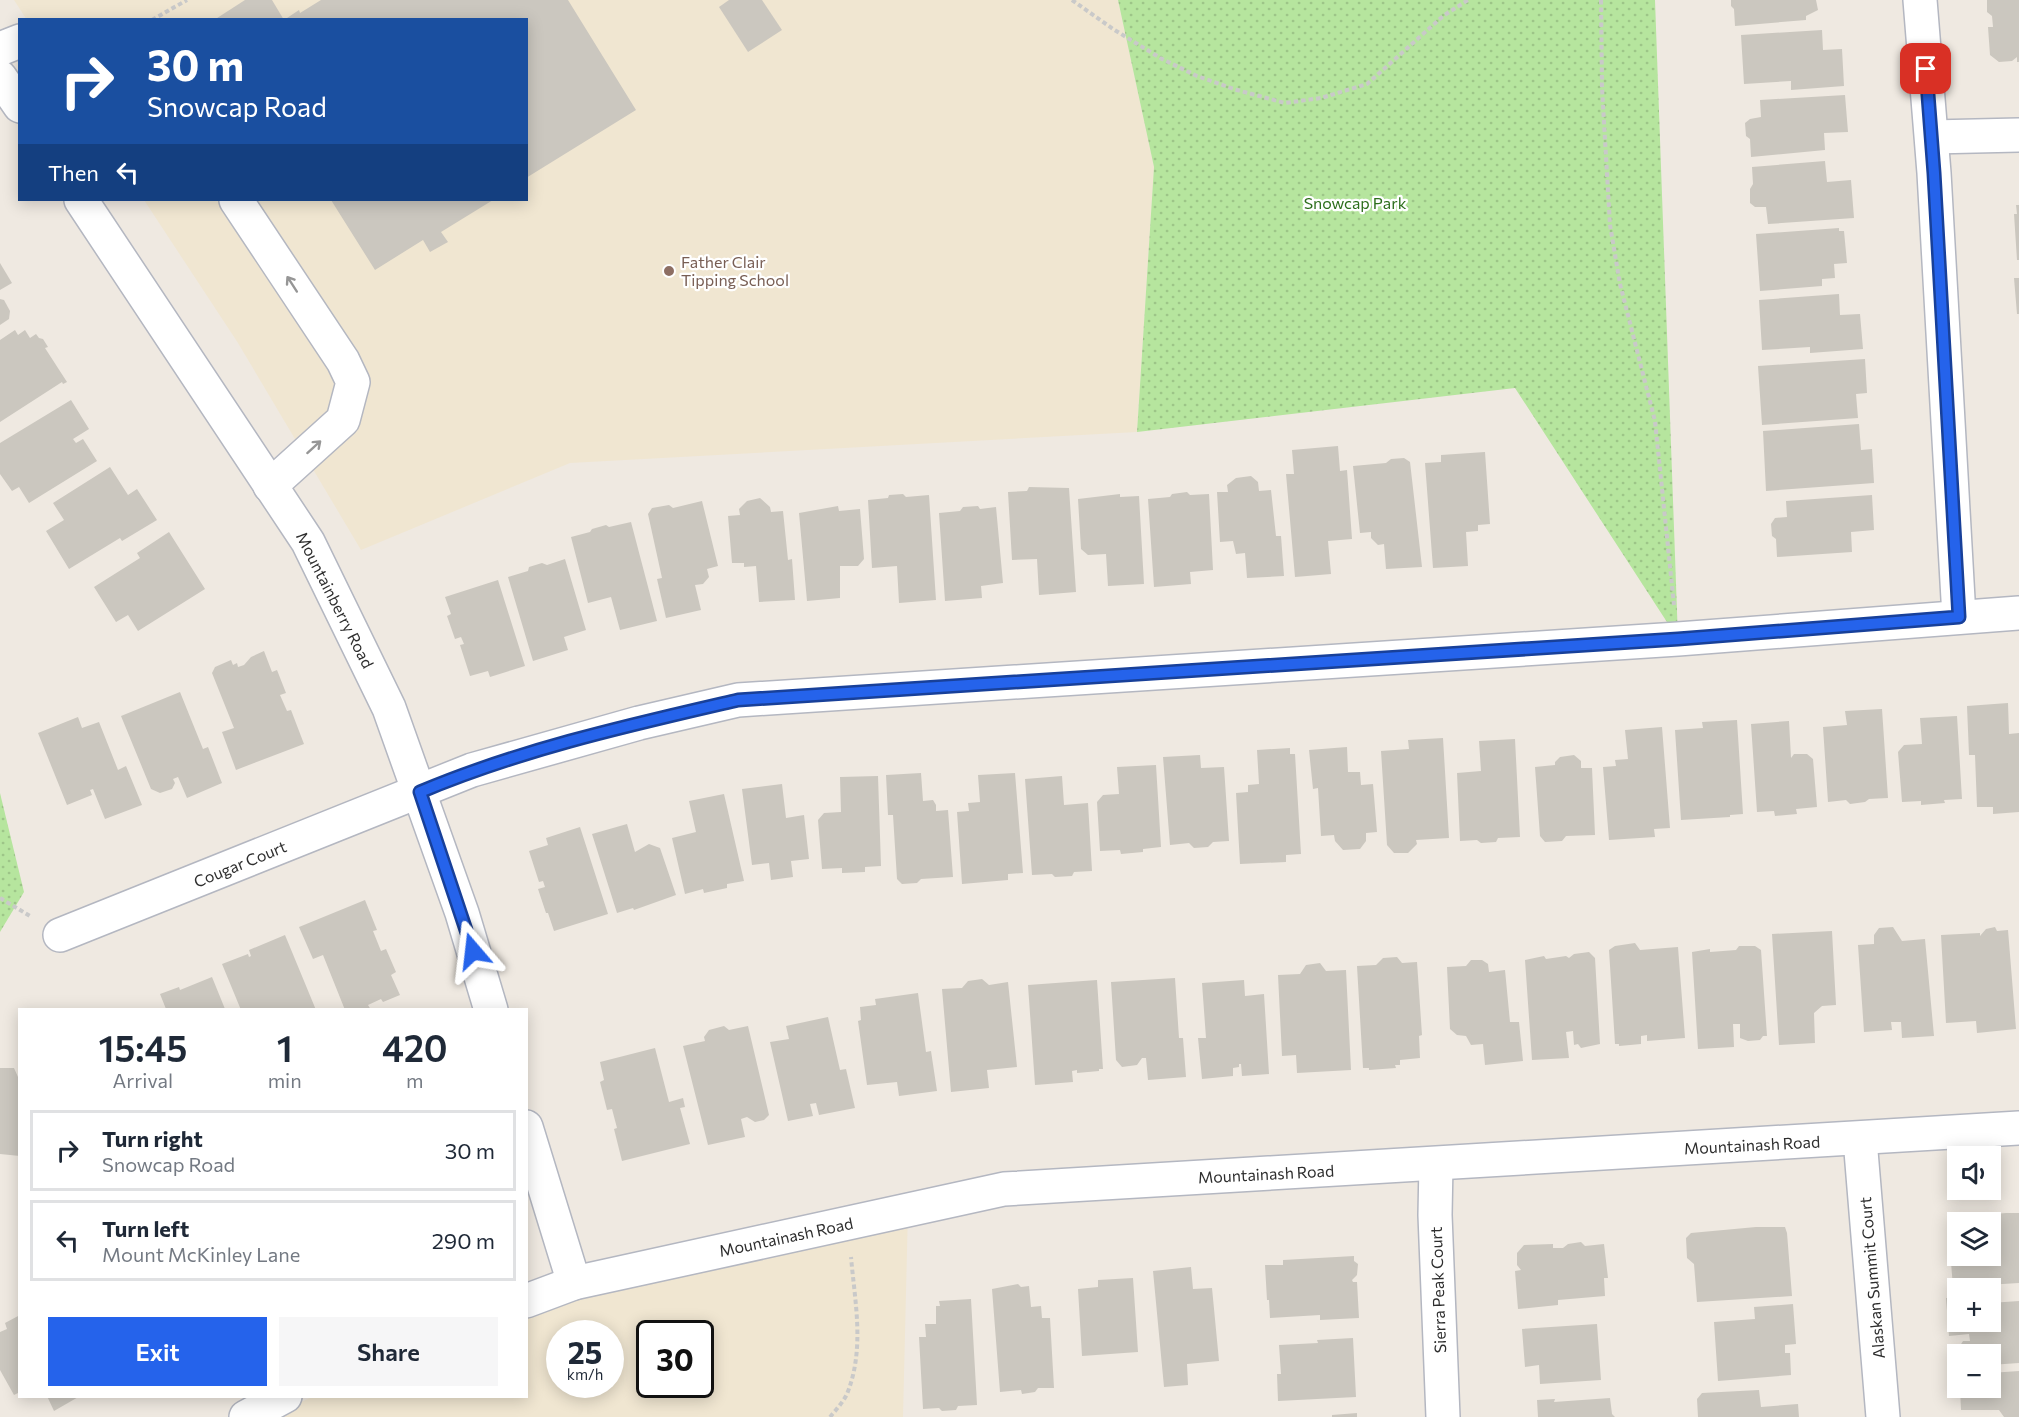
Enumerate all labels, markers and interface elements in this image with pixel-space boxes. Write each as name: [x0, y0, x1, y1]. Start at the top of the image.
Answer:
text: 30 m: [147, 38, 244, 90]
icon: right: [48, 42, 126, 120]
pin: [1900, 43, 1951, 94]
icon: arrive: [1909, 52, 1942, 85]
text: Snowcap Road: [147, 90, 327, 123]
icon: left: [111, 156, 144, 189]
text: Then: [48, 159, 99, 186]
park label: Snowcap Park: [1304, 193, 1407, 212]
place label: Father Clair Tipping School: [681, 252, 789, 289]
marker: Father Clair Tipping School: [662, 264, 676, 278]
one-way arrow: [286, 276, 298, 293]
one-way arrow: [306, 440, 321, 454]
street label: Mountainberry Road: [293, 528, 378, 671]
street label: Cougar Court: [191, 836, 289, 891]
position arrow: [441, 919, 505, 983]
text: 15:45: [98, 1025, 187, 1069]
text: 1: [277, 1025, 293, 1069]
text: 420: [382, 1025, 448, 1069]
text: Arrival: [113, 1068, 173, 1092]
text: min: [268, 1068, 302, 1092]
text: m: [406, 1068, 424, 1092]
text: Turn right: [102, 1125, 203, 1152]
street label: Mountainash Road: [1683, 1131, 1821, 1158]
icon: right: [51, 1134, 84, 1167]
text: 30 m: [445, 1137, 495, 1164]
map controls: [1947, 1146, 2001, 1398]
button: sound: [1947, 1146, 2001, 1200]
text: Snowcap Road: [102, 1152, 235, 1176]
street label: Mountainash Road: [1197, 1160, 1335, 1187]
street label: Alaskan Summit Court: [1855, 1196, 1888, 1360]
button: layers: [1947, 1212, 2001, 1266]
street label: Mountainash Road: [717, 1213, 855, 1260]
text: Turn left: [102, 1215, 189, 1242]
icon: left: [51, 1224, 84, 1257]
street label: Sierra Peak Court: [1426, 1226, 1449, 1354]
text: 290 m: [432, 1227, 495, 1254]
text: Mount McKinley Lane: [102, 1242, 300, 1266]
button: +: [1947, 1278, 2001, 1332]
button: Exit: [48, 1317, 267, 1386]
button: Share: [279, 1317, 498, 1386]
speed limit sign: 30: [636, 1320, 714, 1398]
text: 25: [568, 1333, 602, 1370]
button: −: [1947, 1344, 2001, 1398]
text: km/h: [567, 1365, 603, 1383]

